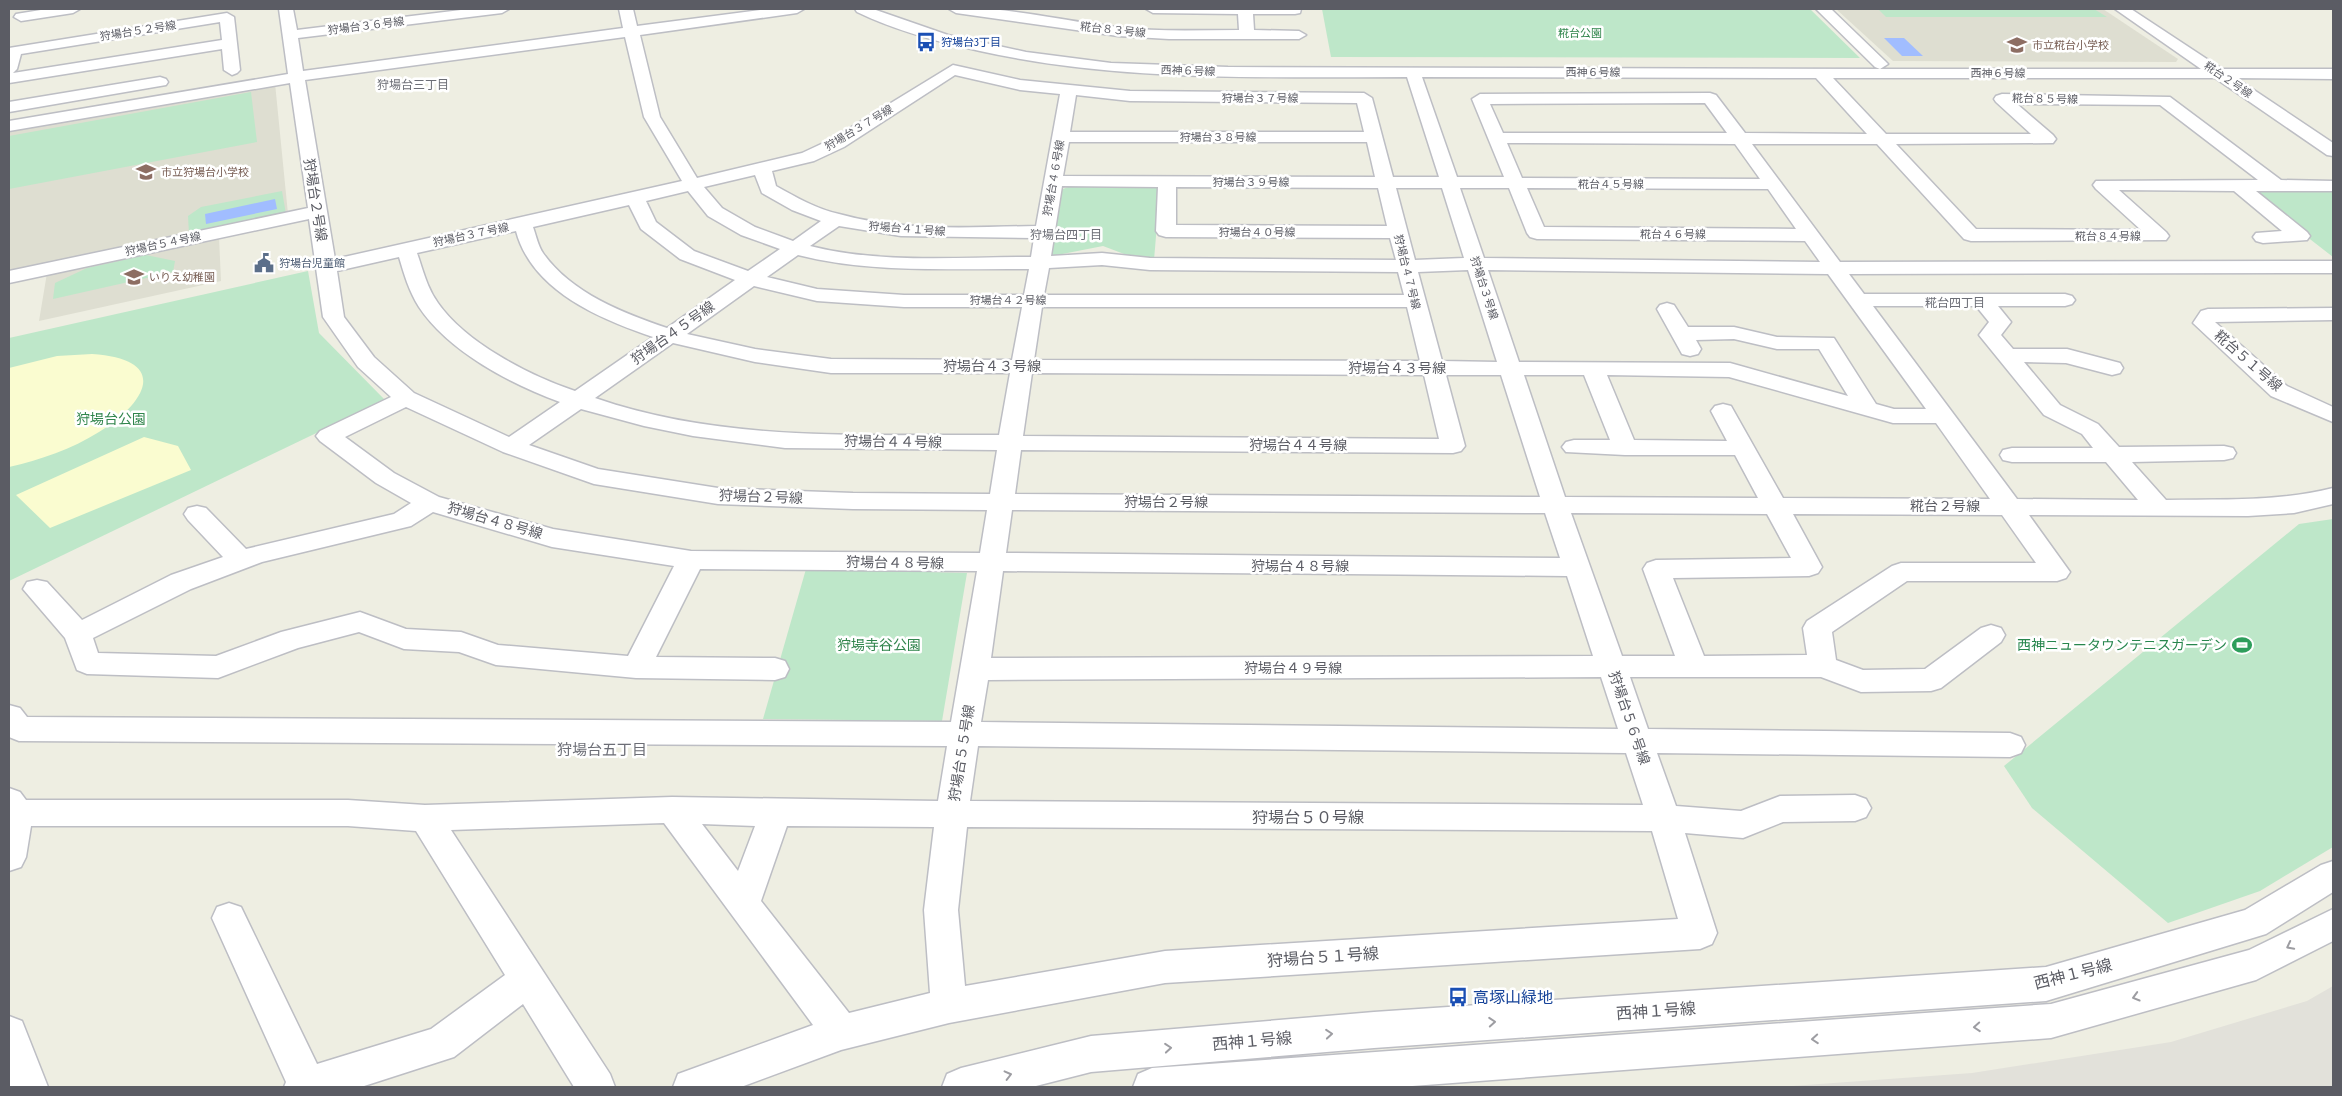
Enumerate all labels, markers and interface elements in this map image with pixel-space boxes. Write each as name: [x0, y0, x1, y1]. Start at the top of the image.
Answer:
street label: 狩場台３６号線: [327, 15, 405, 37]
street label: 狩場台５２号線: [99, 19, 177, 43]
street label: 糀台８３号線: [1080, 20, 1146, 40]
park label: 糀台公園: [1558, 27, 1602, 40]
bus stop icon: 狩場台3丁目: [915, 31, 937, 53]
school or university icon: 市立糀台小学校: [2006, 34, 2028, 56]
place label: 狩場台3丁目: [941, 36, 1001, 49]
place label: 市立糀台小学校: [2032, 39, 2109, 52]
street label: 糀台２号線: [2202, 59, 2254, 101]
street label: 西神６号線: [1160, 64, 1216, 78]
street label: 西神６号線: [1566, 66, 1621, 79]
street label: 西神６号線: [1971, 67, 2026, 80]
district label: 狩場台三丁目: [377, 78, 449, 92]
street label: 狩場台３７号線: [1222, 92, 1299, 105]
street label: 糀台８５号線: [2012, 92, 2078, 106]
street label: 狩場台３７号線: [823, 103, 895, 153]
street label: 狩場台３８号線: [1180, 131, 1257, 144]
street label: 狩場台４６号線: [1041, 139, 1067, 217]
street label: 狩場台２号線: [300, 157, 330, 243]
school or university icon: 市立狩場台小学校: [135, 161, 157, 183]
place label: 市立狩場台小学校: [161, 166, 249, 179]
street label: 狩場台３９号線: [1213, 176, 1290, 189]
street label: 糀台４５号線: [1578, 178, 1644, 191]
street label: 狩場台４１号線: [868, 220, 946, 238]
street label: 狩場台３７号線: [432, 221, 510, 249]
street label: 狩場台４０号線: [1219, 226, 1296, 239]
district label: 狩場台四丁目: [1030, 228, 1102, 242]
street label: 糀台４６号線: [1640, 228, 1706, 241]
street label: 狩場台５４号線: [124, 230, 202, 258]
street label: 糀台８４号線: [2075, 230, 2141, 243]
street label: 狩場台４７号線: [1391, 233, 1423, 311]
public building icon: 狩場台児童館: [253, 252, 275, 274]
street label: 狩場台３号線: [1468, 255, 1500, 321]
place label: 狩場台児童館: [279, 257, 345, 270]
school or university icon: いりえ幼稚園: [123, 266, 145, 288]
place label: いりえ幼稚園: [149, 271, 215, 284]
street label: 狩場台４２号線: [970, 294, 1047, 307]
district label: 糀台四丁目: [1925, 296, 1985, 310]
street label: 狩場台４５号線: [628, 298, 718, 368]
street label: 糀台５１号線: [2211, 327, 2285, 395]
street label: 狩場台４３号線: [943, 358, 1041, 375]
street label: 狩場台４３号線: [1348, 360, 1446, 377]
park label: 狩場台公園: [76, 411, 146, 428]
street label: 狩場台４４号線: [844, 433, 942, 451]
street label: 狩場台４４号線: [1249, 437, 1347, 454]
street label: 狩場台２号線: [719, 487, 803, 507]
street label: 狩場台２号線: [1124, 494, 1208, 511]
street label: 糀台２号線: [1910, 498, 1980, 515]
street label: 狩場台４８号線: [446, 499, 544, 543]
street label: 狩場台４８号線: [846, 554, 944, 572]
street label: 狩場台４８号線: [1251, 558, 1349, 575]
sports icon: 西神ニュータウンテニスガーデン: [2231, 634, 2253, 656]
park label: 狩場寺谷公園: [837, 637, 921, 654]
place label: 西神ニュータウンテニスガーデン: [2017, 637, 2227, 654]
street label: 狩場台４９号線: [1244, 660, 1342, 677]
street label: 狩場台５６号線: [1605, 669, 1653, 767]
street label: 狩場台５５号線: [946, 703, 978, 803]
district label: 狩場台五丁目: [557, 741, 647, 759]
street label: 狩場台５０号線: [1252, 808, 1364, 827]
one-way arrow: [2286, 940, 2295, 950]
street label: 狩場台５１号線: [1266, 944, 1380, 970]
street label: 西神１号線: [2032, 955, 2114, 993]
bus stop icon: 高塚山緑地: [1447, 986, 1469, 1008]
place label: 高塚山緑地: [1473, 988, 1553, 1007]
one-way arrow: [2133, 992, 2141, 1002]
street label: 西神１号線: [1615, 999, 1697, 1023]
one-way arrow: [1488, 1017, 1496, 1028]
one-way arrow: [1973, 1021, 1981, 1032]
street label: 西神１号線: [1211, 1028, 1293, 1054]
one-way arrow: [1326, 1029, 1334, 1040]
one-way arrow: [1811, 1034, 1819, 1045]
one-way arrow: [1164, 1042, 1172, 1053]
one-way arrow: [1003, 1070, 1012, 1081]

